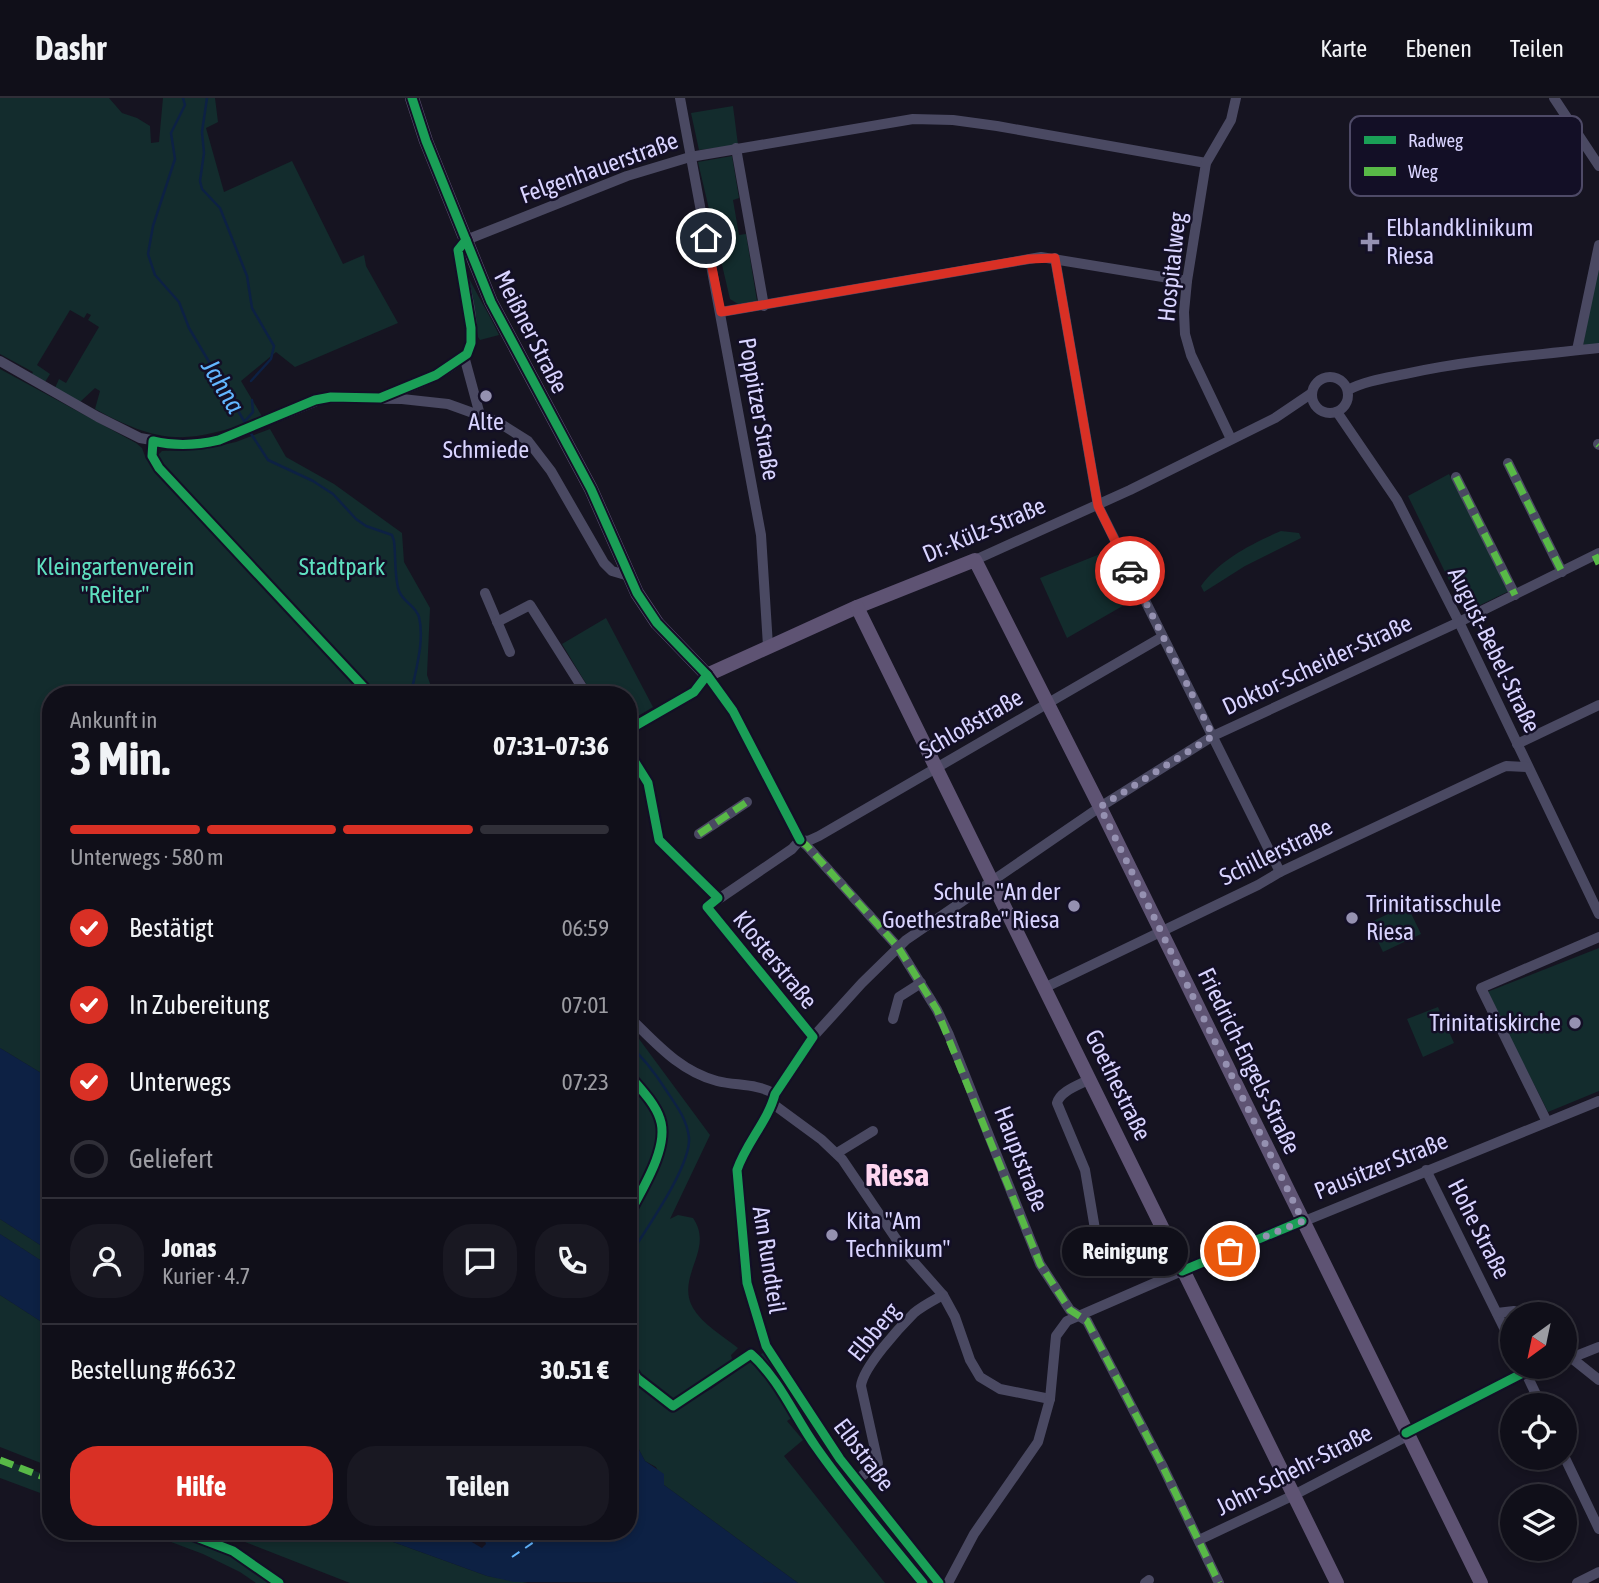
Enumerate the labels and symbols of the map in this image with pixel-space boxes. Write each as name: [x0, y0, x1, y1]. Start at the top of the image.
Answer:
legend: [1350, 116, 1582, 196]
street label: Felgenhauerstraße: [516, 126, 682, 209]
text: Radweg: [1408, 129, 1464, 151]
text: Weg: [1408, 160, 1439, 182]
pin: [676, 208, 736, 268]
street label: Hospitalweg: [1152, 210, 1191, 323]
place label: Elblandklinikum Riesa: [1386, 214, 1534, 269]
marker: Elblandklinikum Riesa: [1360, 232, 1380, 252]
street label: Meißner Straße: [489, 266, 574, 397]
street label: Poppitzer Straße: [734, 335, 785, 482]
water label: Jahna: [195, 353, 251, 418]
marker: Alte Schmiede: [478, 388, 494, 404]
place label: Alte Schmiede: [443, 408, 529, 463]
street label: Dr.-Külz-Straße: [918, 492, 1049, 568]
courier: [1095, 536, 1165, 606]
park label: Kleingartenverein "Reiter": [36, 553, 194, 608]
park label: Stadtpark: [299, 553, 386, 580]
street label: August-Bebel-Straße: [1443, 563, 1546, 737]
street label: Doktor-Scheider-Straße: [1218, 609, 1416, 720]
street label: Schloßstraße: [914, 683, 1027, 764]
street label: Schillerstraße: [1215, 813, 1336, 890]
place label: Schule "An der Goethestraße" Riesa: [882, 878, 1061, 933]
place label: Trinitatisschule Riesa: [1366, 890, 1501, 945]
marker: Schule "An der Goethestraße" Riesa: [1066, 898, 1082, 914]
street label: Klosterstraße: [728, 905, 823, 1014]
marker: Trinitatisschule Riesa: [1344, 910, 1360, 926]
street label: Friedrich-Engels-Straße: [1193, 963, 1306, 1158]
place label: Trinitatiskirche: [1429, 1009, 1561, 1036]
marker: Trinitatiskirche: [1567, 1015, 1583, 1031]
street label: Goethestraße: [1080, 1025, 1157, 1144]
street label: Hauptstraße: [989, 1102, 1054, 1215]
street label: Pausitzer Straße: [1310, 1127, 1451, 1205]
district label: Riesa: [865, 1156, 929, 1193]
street label: Hohe Straße: [1443, 1175, 1516, 1283]
street label: Am Rundteil: [748, 1204, 791, 1316]
place label: Kita "Am Technikum": [846, 1207, 951, 1262]
pin: [1200, 1221, 1260, 1281]
callout: Reinigung: [1062, 1226, 1188, 1276]
marker: Kita "Am Technikum": [824, 1227, 840, 1243]
street label: Elbberg: [842, 1297, 906, 1366]
north arrow: [1500, 1302, 1577, 1379]
street label: Elbstraße: [829, 1413, 900, 1496]
street label: John-Schehr-Straße: [1211, 1419, 1376, 1520]

